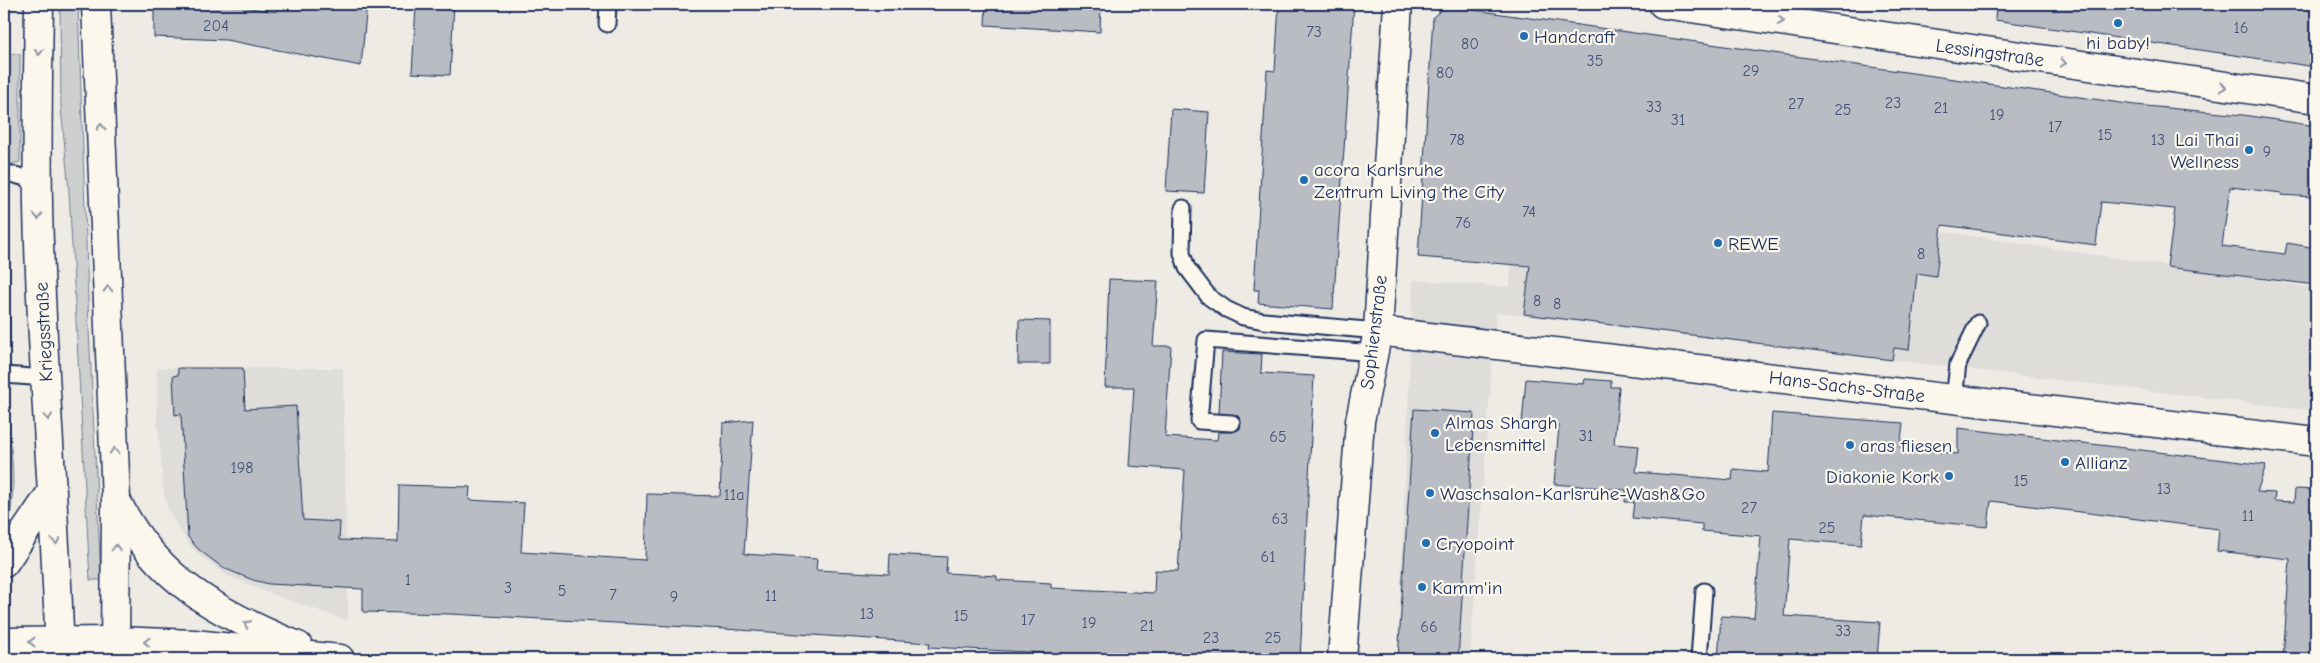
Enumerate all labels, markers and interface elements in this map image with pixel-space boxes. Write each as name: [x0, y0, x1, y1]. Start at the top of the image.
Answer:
one-way arrow: [1777, 15, 1785, 26]
house number: 204: [203, 17, 229, 35]
marker: hi baby!: [2112, 17, 2124, 29]
house number: 16: [2233, 19, 2249, 37]
house number: 73: [1306, 23, 1322, 41]
place label: Handcraft: [1534, 26, 1616, 48]
marker: Handcraft: [1518, 30, 1530, 42]
place label: hi baby!: [2086, 32, 2150, 54]
street label: Lessingstraße: [1934, 34, 2045, 71]
house number: 80: [1461, 35, 1479, 53]
one-way arrow: [34, 49, 44, 57]
house number: 35: [1587, 52, 1603, 70]
one-way arrow: [2059, 57, 2067, 68]
house number: 29: [1743, 62, 1759, 80]
house number: 80: [1436, 64, 1454, 82]
one-way arrow: [2220, 81, 2228, 92]
house number: 23: [1885, 94, 1901, 112]
house number: 27: [1788, 95, 1804, 113]
house number: 33: [1646, 98, 1662, 116]
house number: 21: [1934, 99, 1948, 117]
house number: 25: [1834, 101, 1852, 119]
house number: 19: [1990, 106, 2004, 124]
house number: 31: [1671, 111, 1685, 129]
house number: 17: [2048, 118, 2062, 136]
one-way arrow: [96, 123, 106, 130]
house number: 15: [2097, 126, 2113, 144]
place label: Lai Thai Wellness: [2170, 129, 2239, 173]
house number: 78: [1449, 131, 1465, 149]
house number: 13: [2151, 131, 2165, 149]
house number: 9: [2263, 143, 2271, 161]
marker: Lai Thai Wellness: [2243, 144, 2255, 156]
place label: acora Karlsruhe Zentrum Living the City: [1314, 159, 1505, 203]
marker: acora Karlsruhe Zentrum Living the City: [1298, 174, 1310, 186]
house number: 74: [1522, 203, 1536, 221]
one-way arrow: [33, 212, 43, 220]
house number: 76: [1455, 214, 1471, 232]
place label: REWE: [1728, 233, 1779, 255]
marker: REWE: [1712, 237, 1724, 249]
house number: 8: [1917, 245, 1925, 263]
street label: Sophienstraße: [1356, 274, 1392, 391]
street label: Kriegsstraße: [30, 282, 58, 382]
one-way arrow: [102, 285, 113, 293]
house number: 8: [1533, 292, 1541, 310]
house number: 8: [1553, 295, 1561, 313]
street label: Hans-Sachs-Straße: [1768, 366, 1926, 407]
place label: Almas Shargh Lebensmittel: [1445, 412, 1558, 456]
one-way arrow: [42, 413, 53, 421]
marker: Almas Shargh Lebensmittel: [1429, 427, 1441, 439]
house number: 31: [1579, 427, 1593, 445]
house number: 65: [1269, 428, 1287, 446]
place label: aras fliesen: [1860, 435, 1952, 457]
marker: aras fliesen: [1844, 439, 1856, 451]
one-way arrow: [109, 447, 120, 455]
place label: Allianz: [2075, 452, 2127, 474]
marker: Allianz: [2059, 456, 2071, 468]
house number: 198: [230, 459, 254, 477]
place label: Diakonie Kork: [1826, 466, 1940, 488]
marker: Diakonie Kork: [1943, 470, 1955, 482]
house number: 15: [2013, 472, 2029, 490]
house number: 13: [2157, 480, 2171, 498]
place label: Waschsalon-Karlsruhe-Wash&Go: [1440, 483, 1705, 505]
house number: 11a: [724, 486, 744, 504]
marker: Waschsalon-Karlsruhe-Wash&Go: [1424, 487, 1436, 499]
house number: 27: [1741, 499, 1757, 517]
house number: 11: [2242, 507, 2254, 525]
house number: 63: [1272, 510, 1288, 528]
house number: 25: [1818, 519, 1836, 537]
place label: Cryopoint: [1436, 533, 1514, 555]
one-way arrow: [50, 537, 61, 545]
marker: Cryopoint: [1420, 537, 1432, 549]
one-way arrow: [111, 544, 121, 552]
house number: 61: [1260, 548, 1276, 566]
house number: 1: [405, 571, 411, 589]
place label: Kamm'in: [1432, 577, 1502, 599]
house number: 3: [504, 579, 512, 597]
marker: Kamm'in: [1416, 581, 1428, 593]
house number: 5: [558, 582, 566, 600]
house number: 7: [609, 586, 617, 604]
house number: 11: [765, 587, 777, 605]
house number: 9: [670, 588, 678, 606]
house number: 13: [860, 605, 874, 623]
house number: 15: [953, 607, 969, 625]
house number: 17: [1021, 611, 1035, 629]
house number: 19: [1082, 614, 1096, 632]
house number: 21: [1140, 617, 1154, 635]
house number: 66: [1420, 618, 1438, 636]
one-way arrow: [244, 620, 253, 630]
house number: 33: [1835, 622, 1851, 640]
house number: 23: [1203, 629, 1219, 647]
house number: 25: [1264, 629, 1282, 647]
one-way arrow: [28, 637, 36, 647]
one-way arrow: [143, 637, 151, 648]

